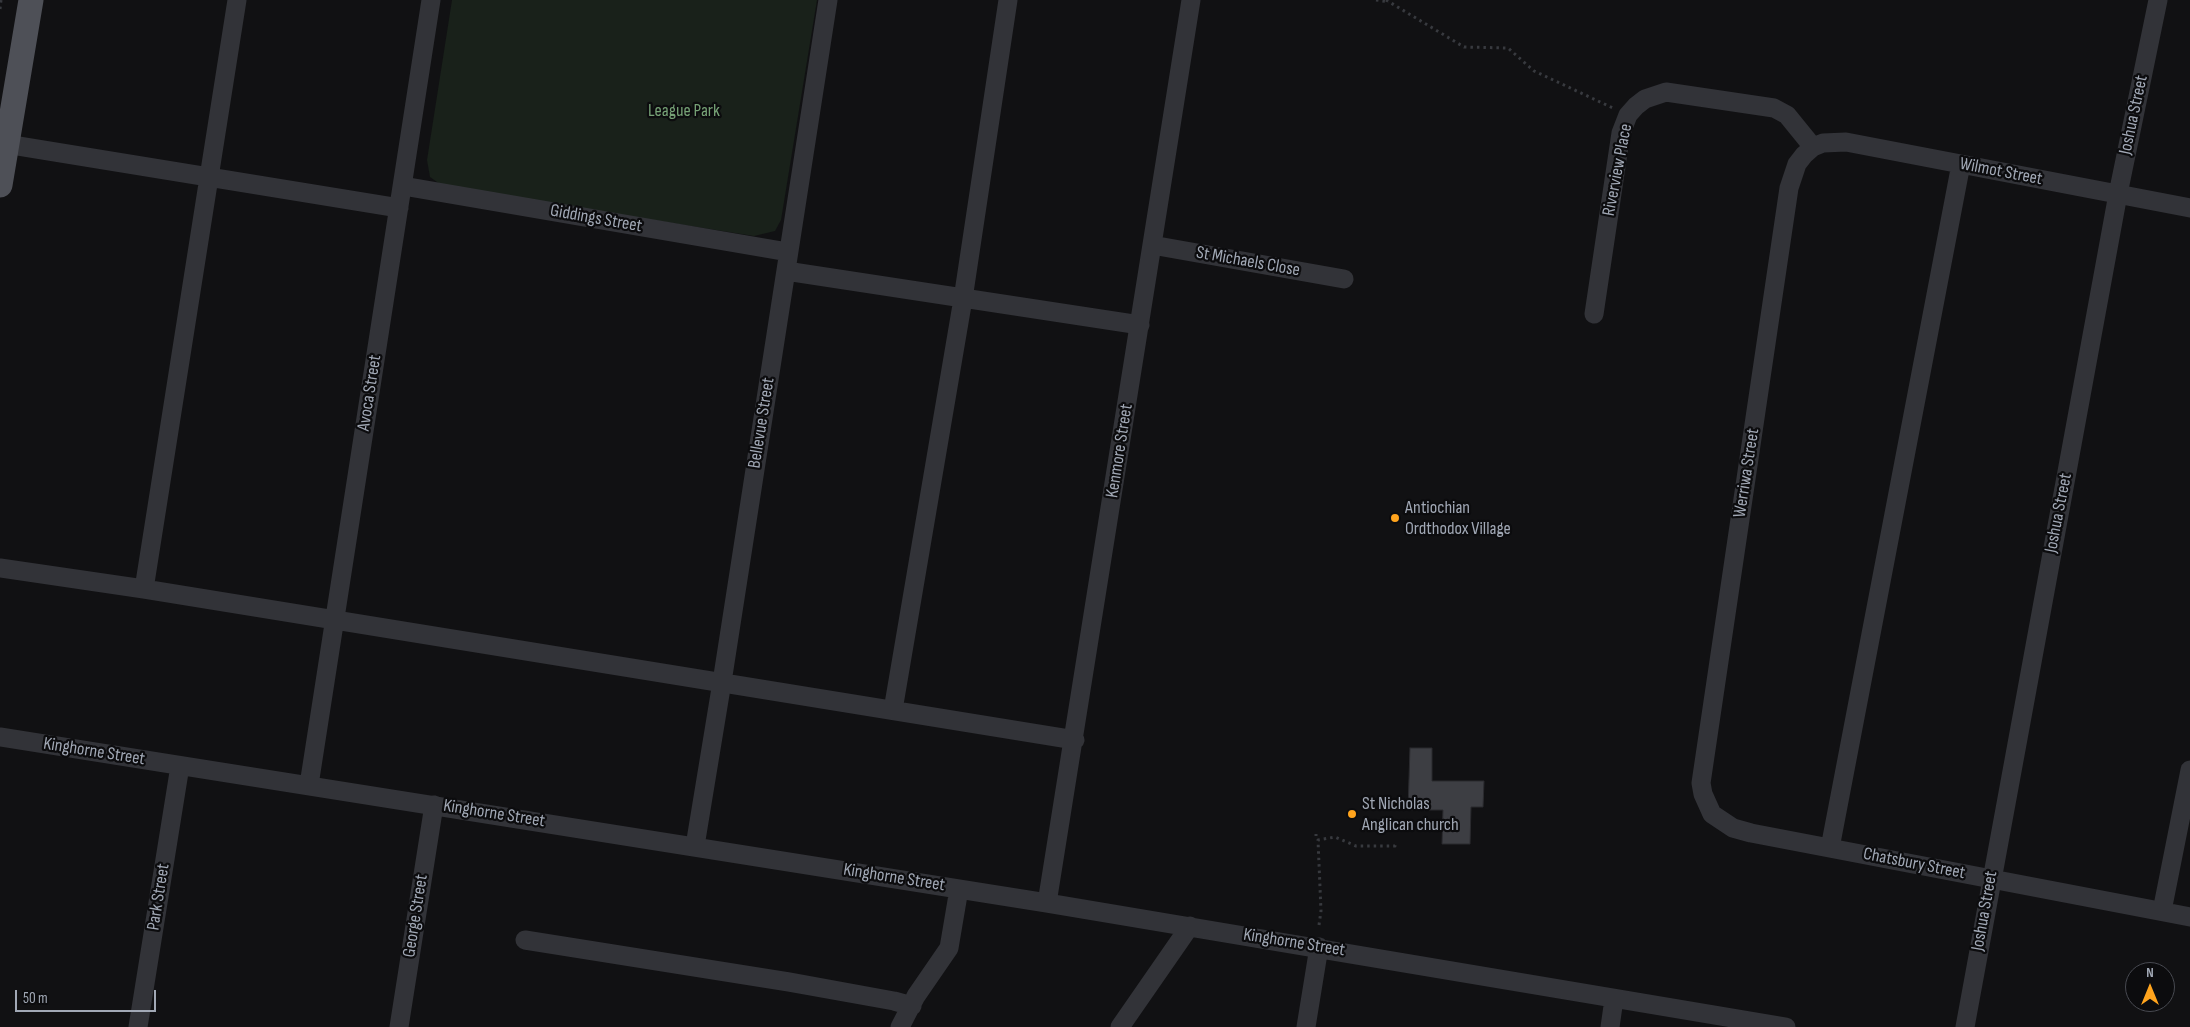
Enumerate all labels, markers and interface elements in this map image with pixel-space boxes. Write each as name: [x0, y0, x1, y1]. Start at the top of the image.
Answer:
street label: Joshua Street: [2115, 73, 2153, 157]
park label: League Park: [648, 100, 720, 122]
street label: Riverview Place: [1598, 122, 1638, 218]
street label: Wilmot Street: [1958, 153, 2044, 191]
street label: Giddings Street: [548, 200, 644, 238]
street label: St Michaels Close: [1194, 242, 1302, 282]
street label: Avoca Street: [353, 354, 387, 432]
street label: Bellevue Street: [744, 376, 780, 470]
street label: Kenmore Street: [1102, 403, 1138, 499]
street label: Werriwa Street: [1729, 427, 1765, 519]
street label: Joshua Street: [2041, 471, 2077, 555]
place label: Antiochian Ordthodox Village: [1405, 497, 1511, 540]
marker: Antiochian Ordthodox Village: [1389, 512, 1401, 524]
street label: Kinghorne Street: [42, 733, 146, 771]
place label: St Nicholas Anglican church: [1362, 793, 1459, 836]
street label: Kinghorne Street: [442, 795, 546, 833]
marker: St Nicholas Anglican church: [1346, 808, 1358, 820]
street label: Chatsbury Street: [1861, 844, 1967, 884]
street label: Kinghorne Street: [842, 859, 946, 897]
street label: Park Street: [143, 862, 175, 932]
street label: Joshua Street: [1967, 869, 2003, 953]
street label: George Street: [399, 873, 433, 959]
street label: Kinghorne Street: [1242, 924, 1346, 962]
north arrow: [2125, 962, 2175, 1012]
text: N: [2146, 964, 2154, 981]
scale bar: [18, 980, 159, 1012]
text: 50 m: [23, 989, 48, 1008]

